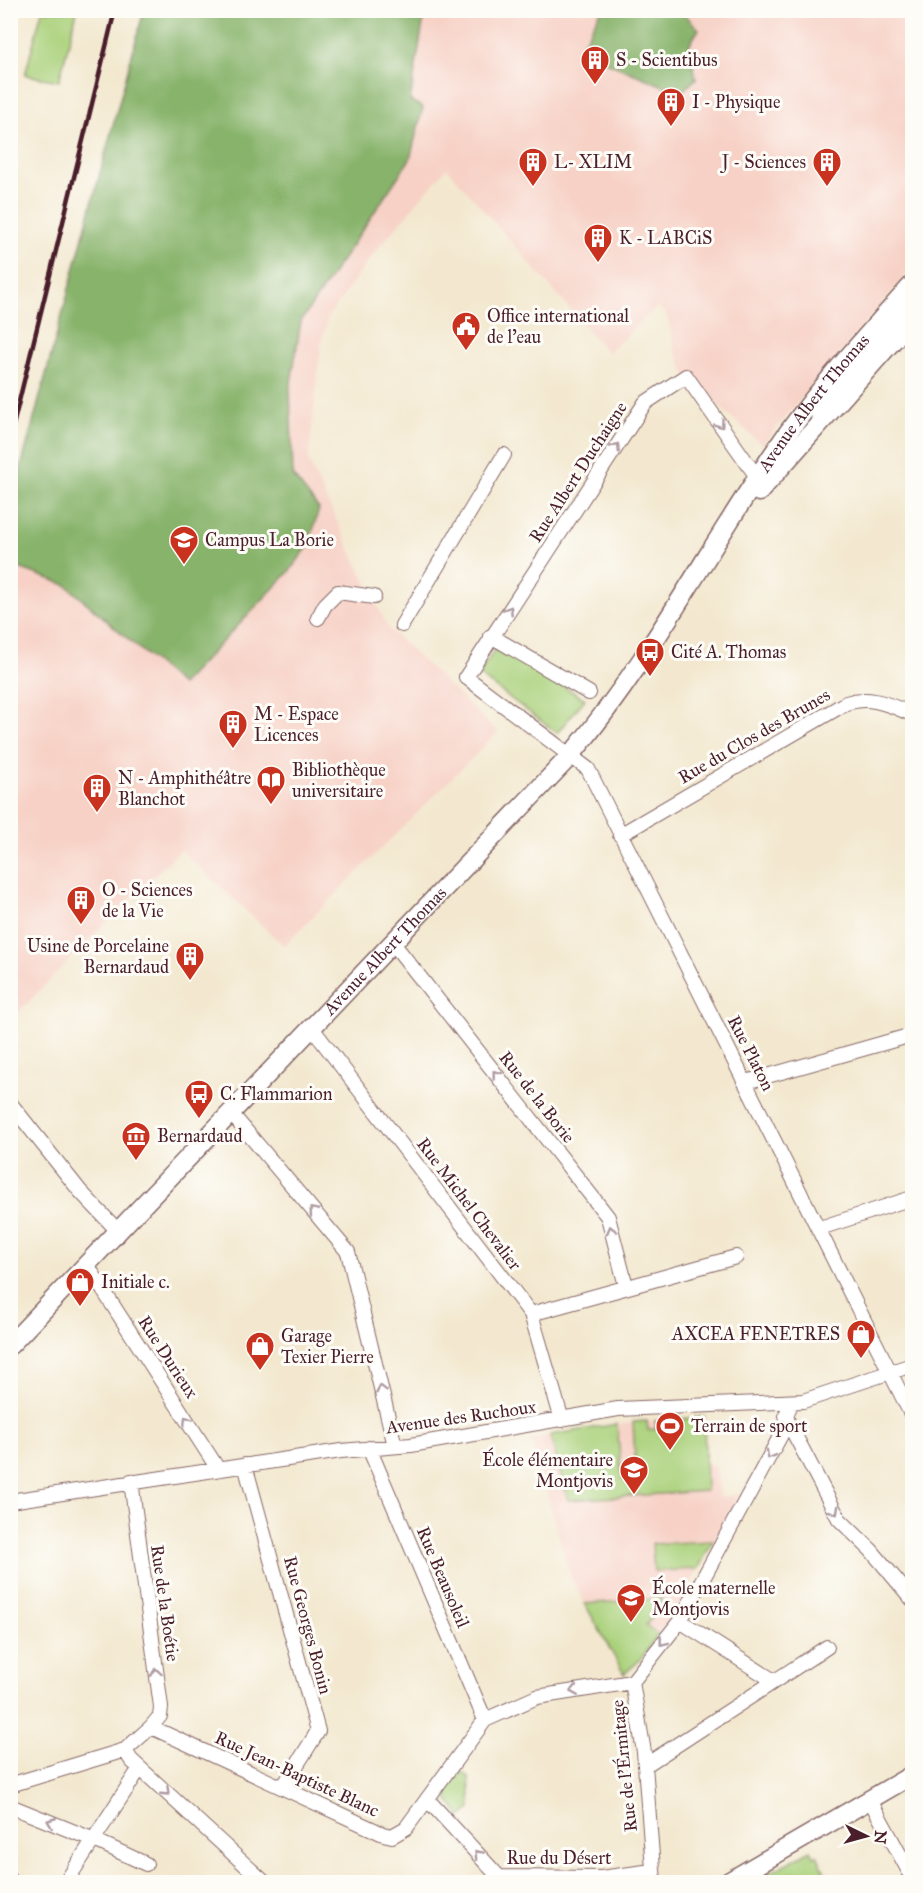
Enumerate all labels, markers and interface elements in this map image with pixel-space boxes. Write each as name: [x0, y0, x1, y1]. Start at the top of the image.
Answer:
building icon: S - Scientibus: [579, 44, 611, 86]
place label: S - Scientibus: [616, 49, 718, 71]
building icon: I - Physique: [655, 86, 687, 128]
place label: I - Physique: [692, 91, 780, 114]
building icon: L- XLIM: [517, 146, 549, 188]
building icon: J - Sciences: [811, 146, 843, 188]
place label: L- XLIM: [554, 151, 632, 173]
place label: J - Sciences: [720, 151, 806, 174]
building icon: K - LABCiS: [582, 222, 614, 264]
place label: K - LABCiS: [619, 227, 712, 249]
place label: Office international de l'eau: [487, 305, 629, 348]
public building icon: Office international de l'eau: [450, 310, 482, 352]
street label: Avenue Albert Thomas: [753, 330, 874, 477]
street label: Rue Albert Duchaigne: [524, 398, 633, 547]
one-way arrow: [713, 417, 724, 428]
one-way arrow: [609, 443, 620, 454]
school or university icon: Campus La Borie: [168, 524, 200, 566]
place label: Campus La Borie: [205, 529, 334, 551]
one-way arrow: [502, 606, 513, 617]
bus stop icon: Cité A. Thomas: [634, 636, 666, 678]
place label: Cité A. Thomas: [671, 641, 786, 663]
street label: Rue du Clos des Brunes: [674, 684, 834, 788]
place label: M - Espace Licences: [254, 703, 339, 746]
building icon: M - Espace Licences: [217, 708, 249, 750]
place label: Bibliothèque universitaire: [292, 759, 386, 802]
library icon: Bibliothèque universitaire: [255, 764, 287, 806]
place label: N - Amphithéâtre Blanchot: [118, 767, 251, 810]
building icon: N - Amphithéâtre Blanchot: [81, 772, 113, 814]
place label: O - Sciences de la Vie: [102, 879, 193, 922]
street label: Avenue Albert Thomas: [318, 882, 451, 1020]
building icon: O - Sciences de la Vie: [65, 884, 97, 926]
place label: Usine de Porcelaine Bernardaud: [27, 935, 169, 978]
building icon: Usine de Porcelaine Bernardaud: [174, 940, 206, 982]
street label: Rue Platon: [723, 1012, 779, 1095]
street label: Rue de la Borie: [494, 1047, 580, 1147]
one-way arrow: [493, 1069, 504, 1080]
bus stop icon: C. Flammarion: [183, 1078, 215, 1120]
place label: C. Flammarion: [220, 1083, 333, 1105]
museum icon: Bernardaud: [120, 1120, 152, 1162]
place label: Bernardaud: [157, 1125, 242, 1147]
street label: Rue Michel Chevalier: [412, 1133, 526, 1275]
one-way arrow: [310, 1207, 321, 1218]
one-way arrow: [606, 1225, 619, 1235]
shop icon: Initiale c.: [64, 1266, 96, 1308]
place label: Initiale c.: [101, 1271, 170, 1293]
street label: Rue Durieux: [133, 1312, 203, 1402]
shop icon: AXCEA FENETRES: [845, 1318, 877, 1360]
place label: AXCEA FENETRES: [671, 1323, 840, 1345]
place label: Garage Texier Pierre: [281, 1325, 374, 1368]
shop icon: Garage Texier Pierre: [244, 1330, 276, 1372]
one-way arrow: [376, 1384, 389, 1394]
street label: Avenue des Ruchoux: [384, 1396, 537, 1439]
sports icon: Terrain de sport: [654, 1410, 686, 1452]
place label: Terrain de sport: [691, 1415, 808, 1437]
one-way arrow: [183, 1416, 194, 1427]
place label: École élémentaire Montjovis: [482, 1447, 613, 1492]
one-way arrow: [766, 1448, 778, 1459]
school or university icon: École élémentaire Montjovis: [618, 1454, 650, 1496]
one-way arrow: [828, 1505, 839, 1515]
street label: Rue Beausoleil: [412, 1523, 474, 1631]
street label: Rue de la Boétie: [146, 1543, 184, 1663]
street label: Rue Georges Bonin: [278, 1554, 337, 1697]
place label: École maternelle Montjovis: [652, 1575, 776, 1620]
school or university icon: École maternelle Montjovis: [615, 1582, 647, 1624]
one-way arrow: [660, 1635, 671, 1646]
one-way arrow: [151, 1667, 163, 1677]
one-way arrow: [570, 1684, 579, 1696]
street label: Rue de l'Érmitage: [604, 1699, 643, 1833]
street label: Rue Jean-Baptiste Blanc: [211, 1726, 383, 1823]
one-way arrow: [159, 1785, 170, 1796]
north arrow: [836, 1806, 896, 1866]
one-way arrow: [47, 1817, 58, 1829]
text: N: [870, 1830, 891, 1845]
street label: Rue du Désert: [507, 1847, 612, 1869]
one-way arrow: [474, 1850, 485, 1861]

